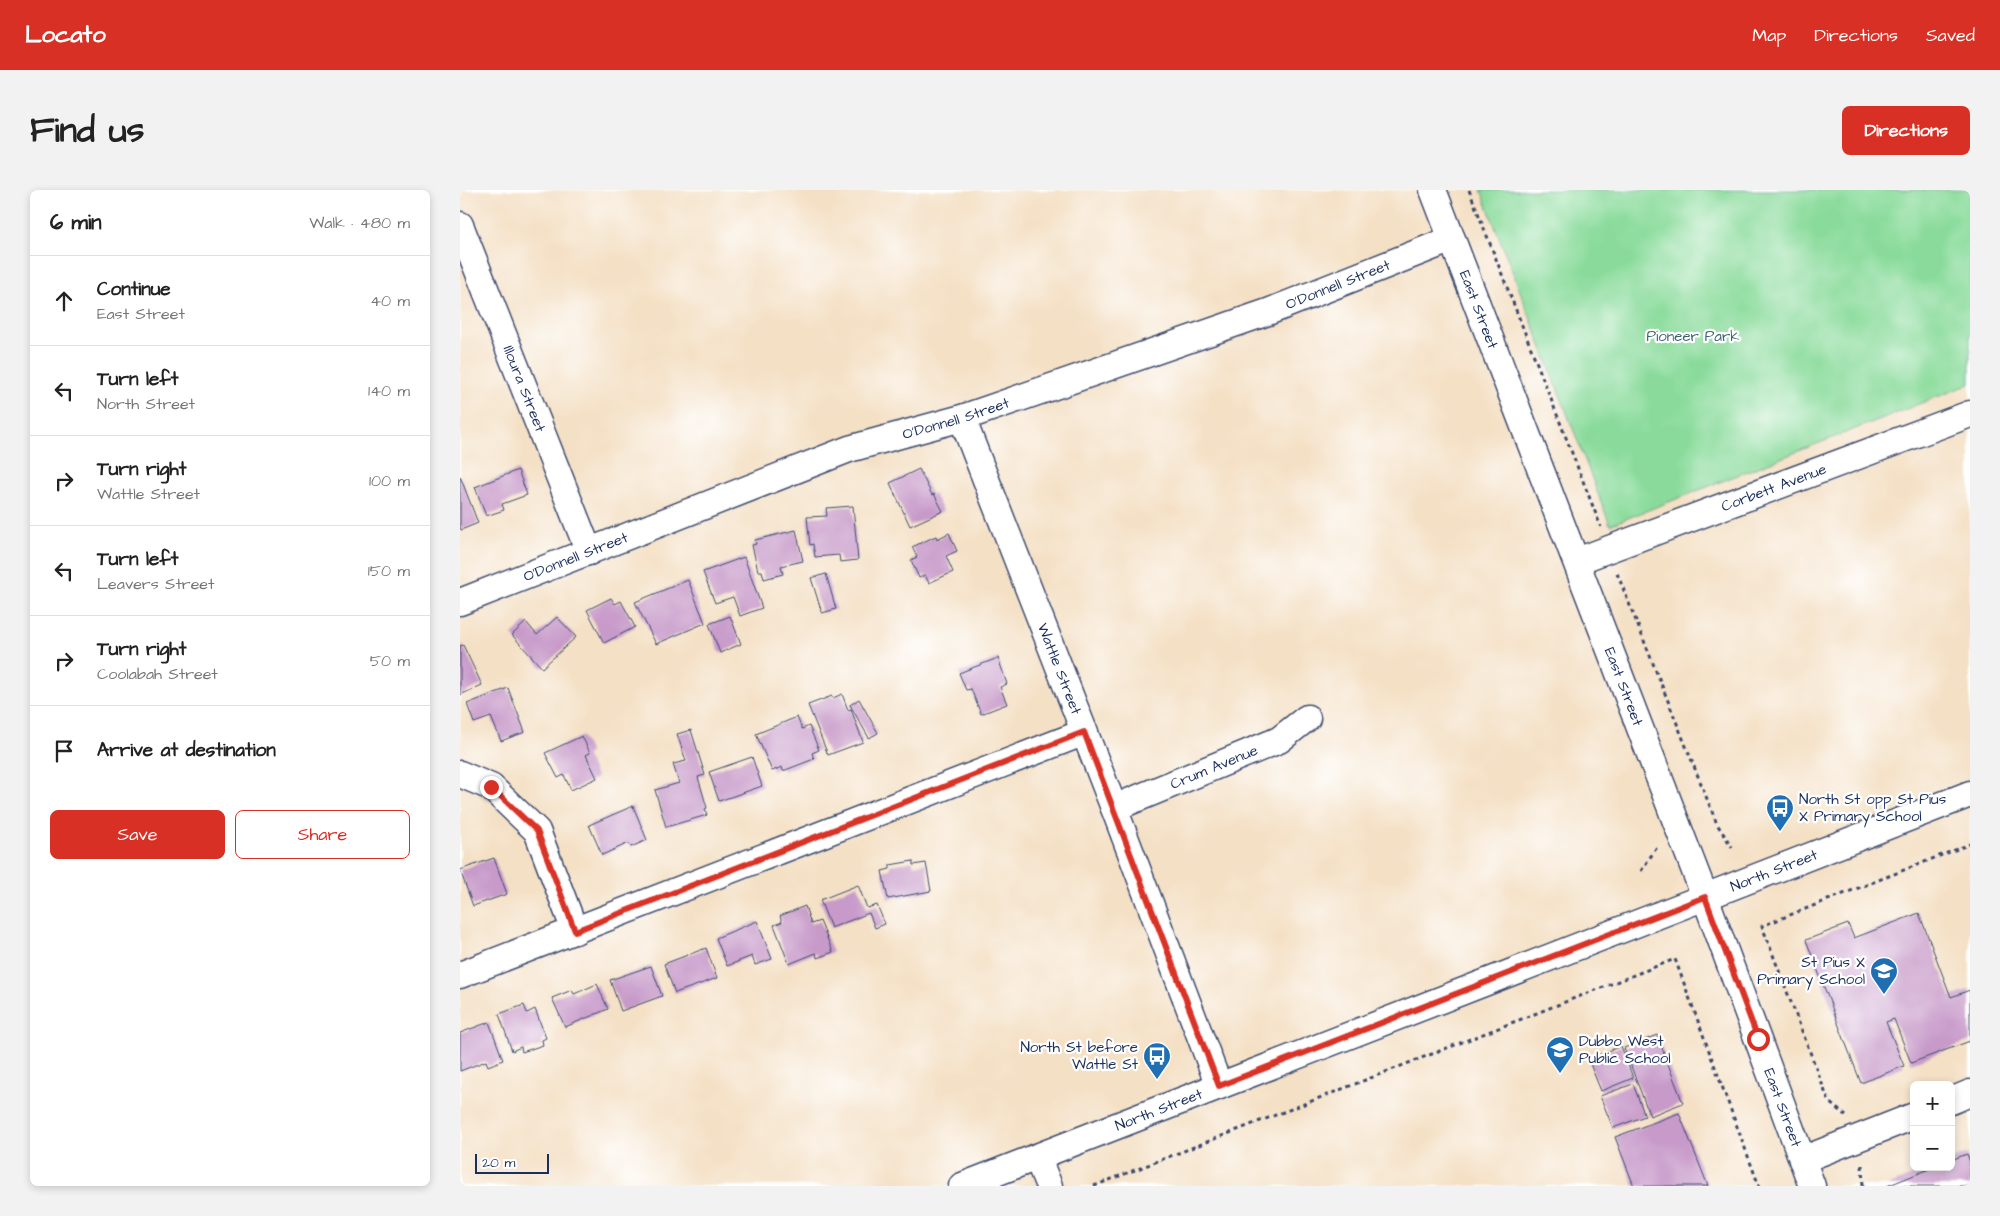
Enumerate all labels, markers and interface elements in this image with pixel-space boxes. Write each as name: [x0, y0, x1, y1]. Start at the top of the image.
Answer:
text: Locato: [25, 18, 106, 52]
text: Map: [1752, 23, 1786, 48]
text: Directions: [1814, 23, 1898, 48]
text: Saved: [1926, 23, 1975, 48]
text: Find us: [30, 106, 144, 155]
button: Directions: [1842, 106, 1970, 155]
text: 6 min: [50, 208, 102, 237]
text: Walk · 480 m: [309, 212, 410, 234]
street label: O'Donnell Street: [1282, 255, 1393, 315]
street label: East Street: [1454, 267, 1503, 352]
text: Continue: [97, 276, 171, 303]
icon: ahead: [50, 287, 78, 315]
text: 40 m: [370, 290, 410, 312]
text: East Street: [97, 303, 185, 325]
park label: Pioneer Park: [1647, 326, 1739, 347]
street label: Illoura Street: [498, 343, 551, 435]
text: Turn left: [97, 366, 178, 393]
icon: left: [50, 377, 78, 405]
text: 140 m: [368, 380, 410, 402]
street label: O'Donnell Street: [900, 392, 1012, 445]
text: North Street: [97, 393, 195, 415]
text: Turn right: [97, 456, 186, 483]
street label: Corbett Avenue: [1718, 459, 1829, 517]
icon: right: [50, 467, 78, 495]
text: 100 m: [369, 470, 410, 492]
text: Wattle Street: [97, 483, 200, 505]
street label: O'Donnell Street: [520, 527, 631, 587]
text: Turn left: [97, 546, 178, 573]
icon: left: [50, 557, 78, 585]
text: 150 m: [368, 560, 410, 582]
text: Leavers Street: [97, 573, 214, 595]
street label: Wattle Street: [1032, 620, 1087, 718]
text: Turn right: [97, 636, 186, 663]
street label: East Street: [1599, 644, 1648, 729]
icon: right: [50, 647, 78, 675]
text: 50 m: [370, 650, 410, 672]
text: Coolabah Street: [97, 663, 218, 685]
icon: arrive: [50, 737, 78, 765]
text: Arrive at destination: [97, 737, 276, 764]
street label: Crum Avenue: [1167, 740, 1261, 795]
route end: [480, 776, 503, 799]
place label: North St opp St Pius X Primary School: [1799, 789, 1947, 828]
bus stop icon: North St opp St Pius X Primary School: [1765, 793, 1795, 832]
button: Save: [50, 810, 225, 859]
button: Share: [235, 810, 410, 859]
street label: North Street: [1727, 844, 1821, 897]
place label: St Pius X Primary School: [1757, 952, 1865, 991]
school or university icon: St Pius X Primary School: [1869, 956, 1899, 995]
route start: [1747, 1028, 1770, 1051]
place label: Dubbo West Public School: [1579, 1031, 1671, 1069]
school or university icon: Dubbo West Public School: [1545, 1035, 1575, 1074]
place label: North St before Wattle St: [1020, 1037, 1138, 1075]
bus stop icon: North St before Wattle St: [1142, 1041, 1172, 1080]
street label: East Street: [1758, 1065, 1807, 1150]
map controls: [1910, 1081, 1955, 1171]
button: +: [1910, 1081, 1955, 1126]
street label: North Street: [1112, 1084, 1206, 1136]
button: −: [1910, 1126, 1955, 1171]
scale bar: [475, 1151, 549, 1174]
text: 20 m: [482, 1153, 515, 1173]

